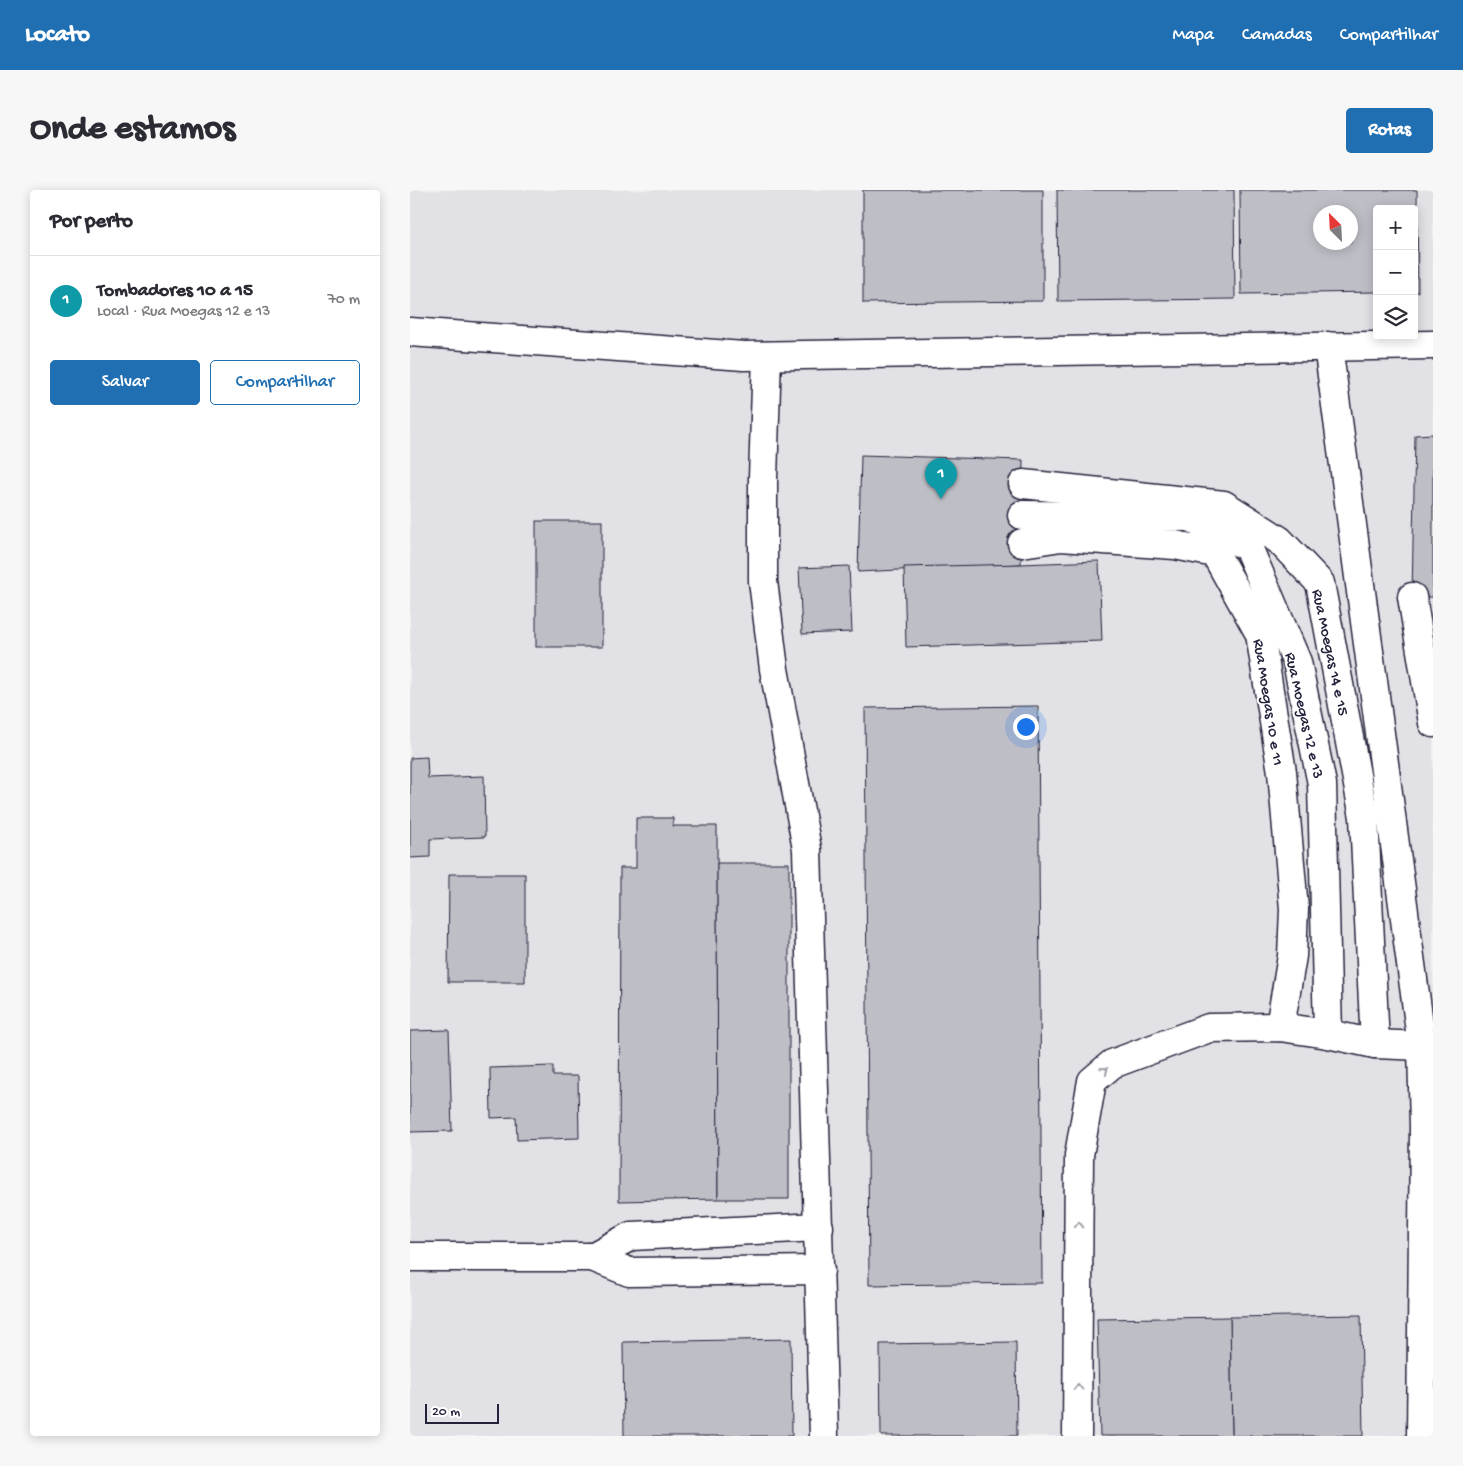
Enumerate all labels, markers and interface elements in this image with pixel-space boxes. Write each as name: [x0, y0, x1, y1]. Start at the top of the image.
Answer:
text: Locato: [25, 21, 90, 50]
text: Mapa: [1173, 25, 1214, 46]
text: Camadas: [1242, 25, 1312, 46]
text: Compartilhar: [1340, 25, 1438, 46]
button: Rotas: [1346, 108, 1433, 153]
text: Onde estamos: [30, 110, 235, 151]
north arrow: [1313, 205, 1358, 250]
map controls: [1373, 205, 1418, 340]
button: +: [1373, 205, 1418, 250]
text: Por perto: [50, 210, 133, 235]
button: −: [1373, 250, 1418, 295]
text: Tombadores 10 a 15: [97, 280, 253, 303]
text: 1: [63, 291, 69, 310]
text: 70 m: [327, 291, 360, 310]
button: layers: [1373, 295, 1418, 340]
text: Local · Rua Moegas 12 e 13: [97, 303, 270, 322]
button: Salvar: [50, 360, 200, 405]
button: Compartilhar: [210, 360, 360, 405]
pin: 1: [925, 458, 957, 499]
street label: Rua Moegas 14 e 15: [1306, 588, 1351, 718]
street label: Rua Moegas 10 e 11: [1247, 638, 1286, 767]
street label: Rua Moegas 12 e 13: [1279, 651, 1326, 781]
your location: [1013, 714, 1039, 740]
one-way arrow: [1100, 1066, 1109, 1075]
one-way arrow: [1074, 1221, 1084, 1228]
one-way arrow: [1072, 1383, 1083, 1391]
scale bar: [425, 1401, 499, 1424]
text: 20 m: [432, 1404, 460, 1421]

